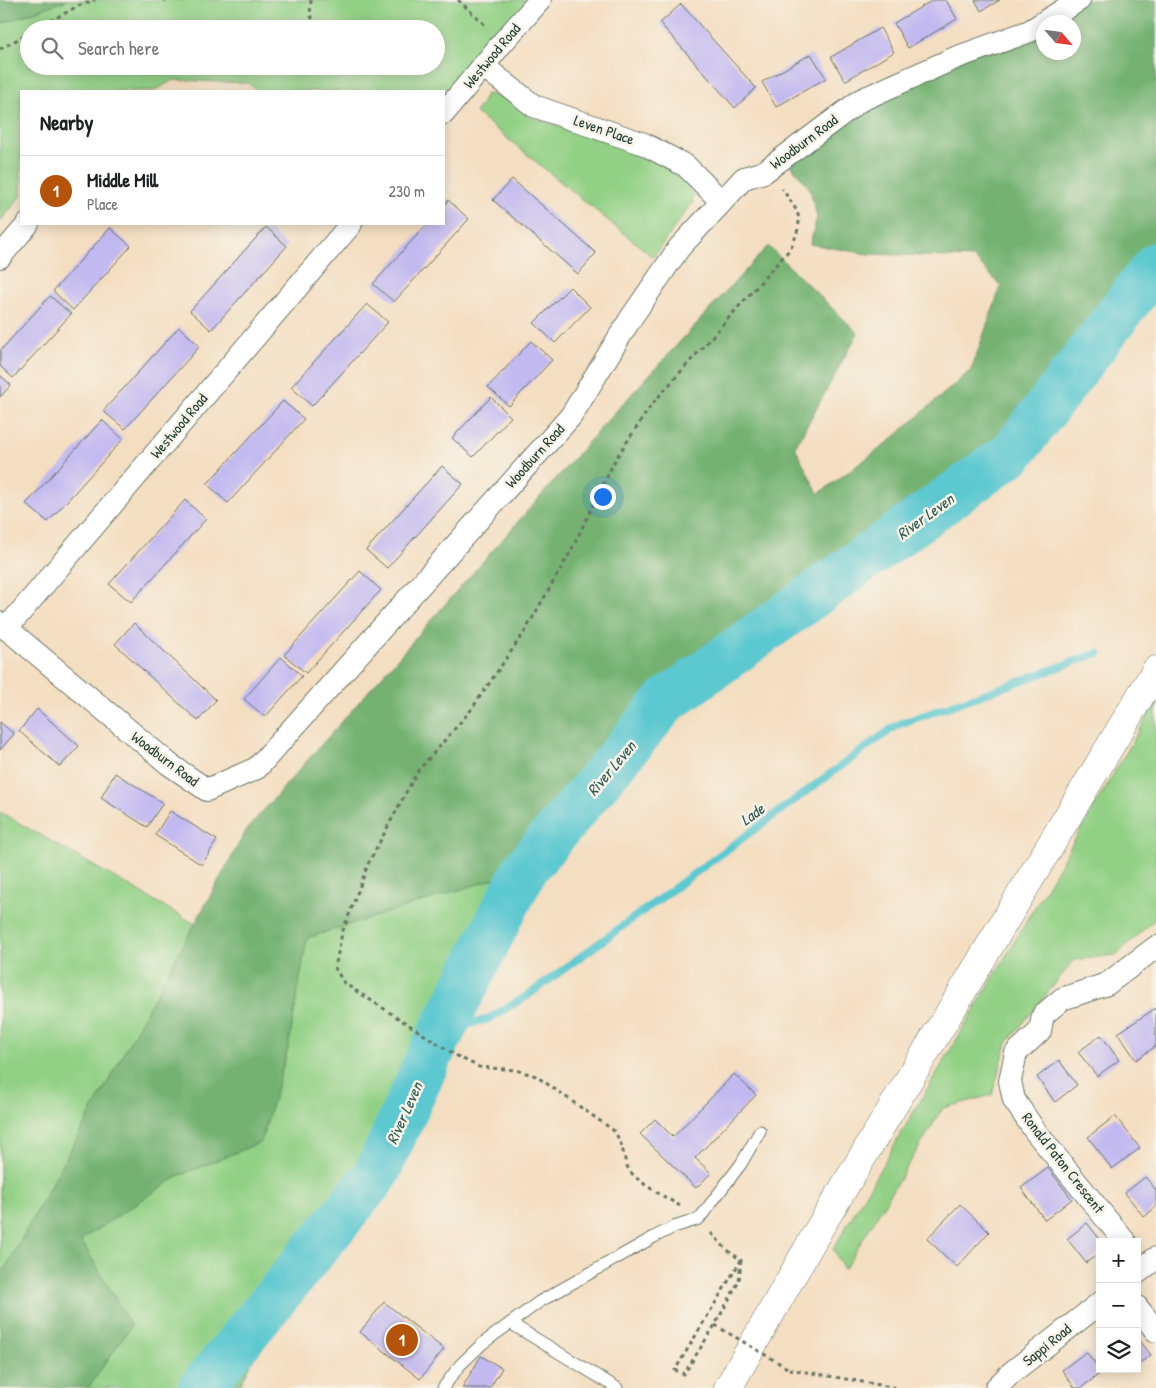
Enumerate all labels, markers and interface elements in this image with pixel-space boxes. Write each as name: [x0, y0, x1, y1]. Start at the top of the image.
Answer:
north arrow: [1036, 15, 1081, 60]
street label: Westwood Road: [458, 19, 525, 93]
search box: [20, 20, 445, 75]
icon: search: [38, 34, 66, 62]
text: Search here: [78, 35, 159, 61]
text: Nearby: [40, 108, 93, 137]
street label: Leven Place: [571, 109, 637, 150]
street label: Woodburn Road: [765, 109, 842, 174]
text: Middle Mill: [87, 167, 158, 193]
text: 1: [53, 180, 59, 202]
text: 230 m: [389, 180, 425, 202]
text: Place: [87, 193, 118, 215]
street label: Westwood Road: [145, 389, 212, 463]
street label: Woodburn Road: [500, 419, 569, 492]
your location: [590, 484, 616, 510]
water label: River Leven: [892, 487, 960, 544]
street label: Woodburn Road: [127, 726, 204, 791]
water label: River Leven: [581, 734, 642, 800]
water label: Lade: [735, 797, 769, 830]
water label: River Leven: [381, 1077, 428, 1148]
street label: Ronald Paton Crescent: [1017, 1108, 1110, 1218]
map controls: [1096, 1238, 1141, 1373]
button: +: [1096, 1238, 1141, 1283]
button: −: [1096, 1283, 1141, 1328]
street label: Sappi Road: [1018, 1318, 1076, 1371]
pin: 1: [386, 1321, 418, 1359]
button: layers: [1096, 1328, 1141, 1373]

